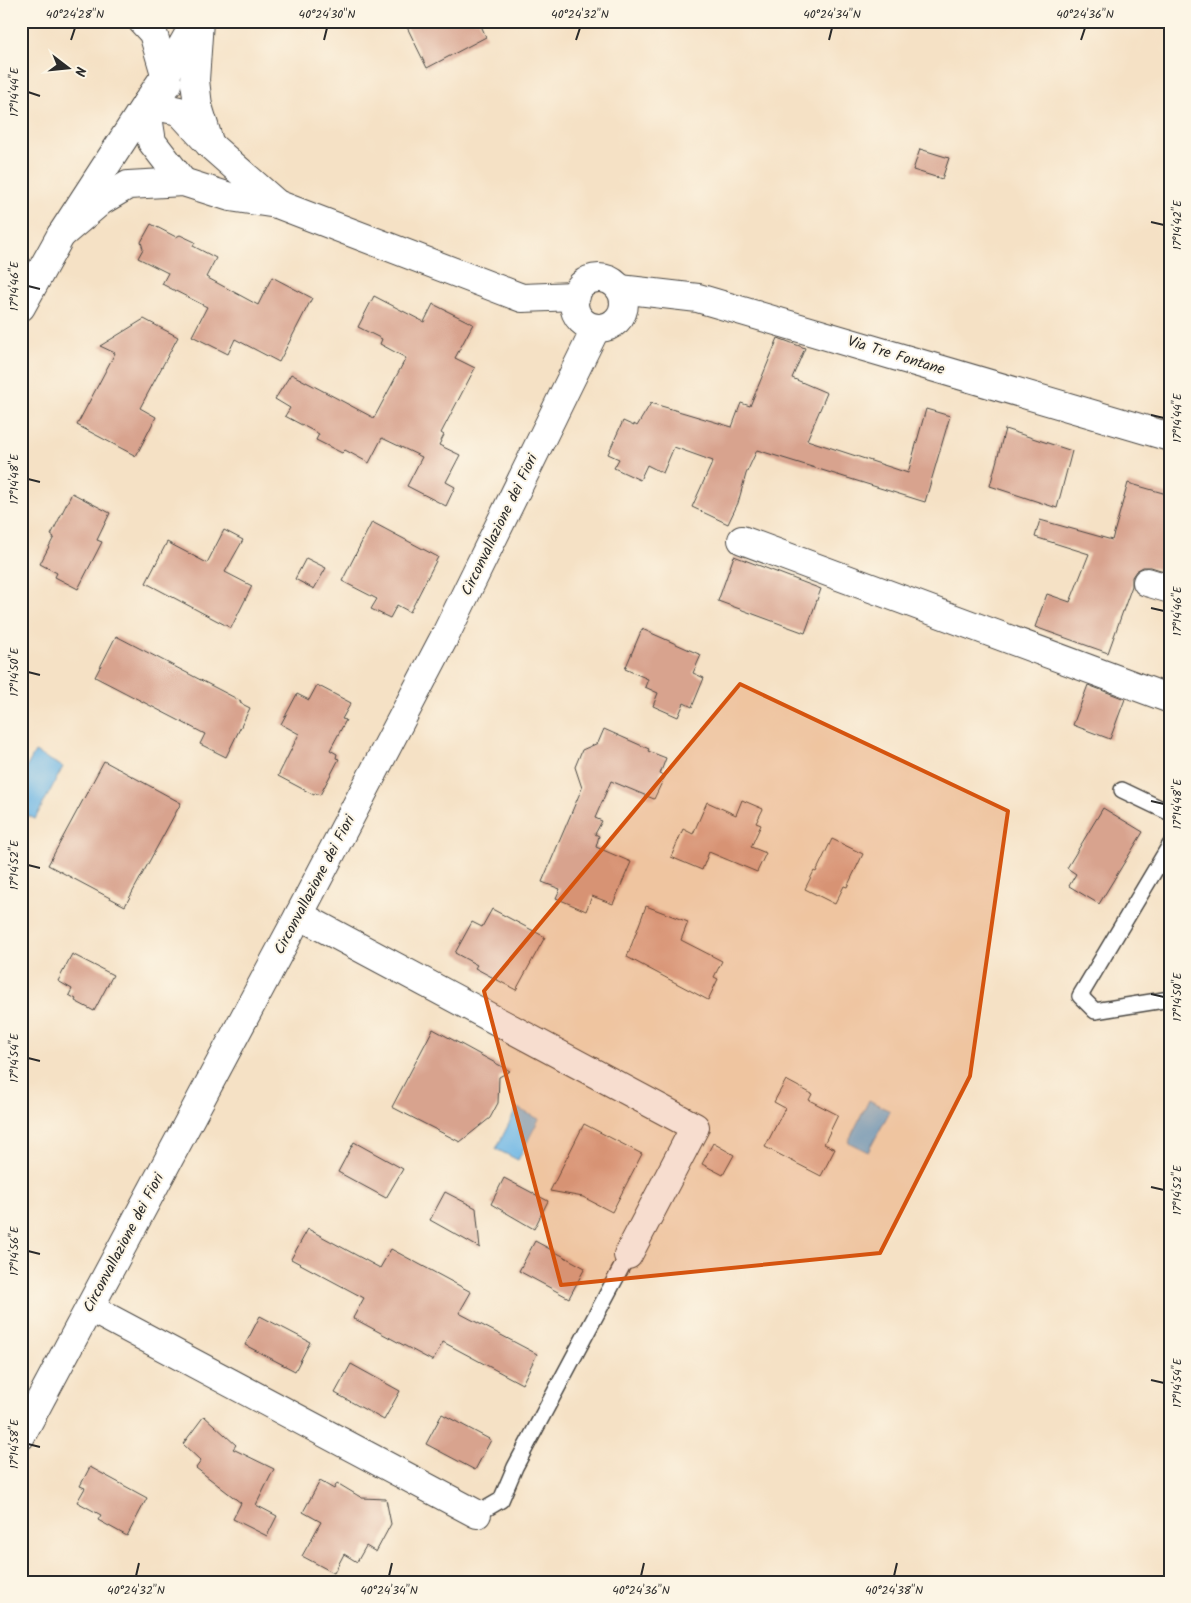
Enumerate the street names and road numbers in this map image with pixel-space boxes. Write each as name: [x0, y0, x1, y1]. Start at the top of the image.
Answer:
street label: Via Tre Fontane: [844, 330, 948, 382]
street label: Circonvallazione dei Fiori: [455, 449, 545, 600]
street label: Circonvallazione dei Fiori: [268, 810, 363, 959]
street label: Circonvallazione dei Fiori: [77, 1168, 172, 1317]

